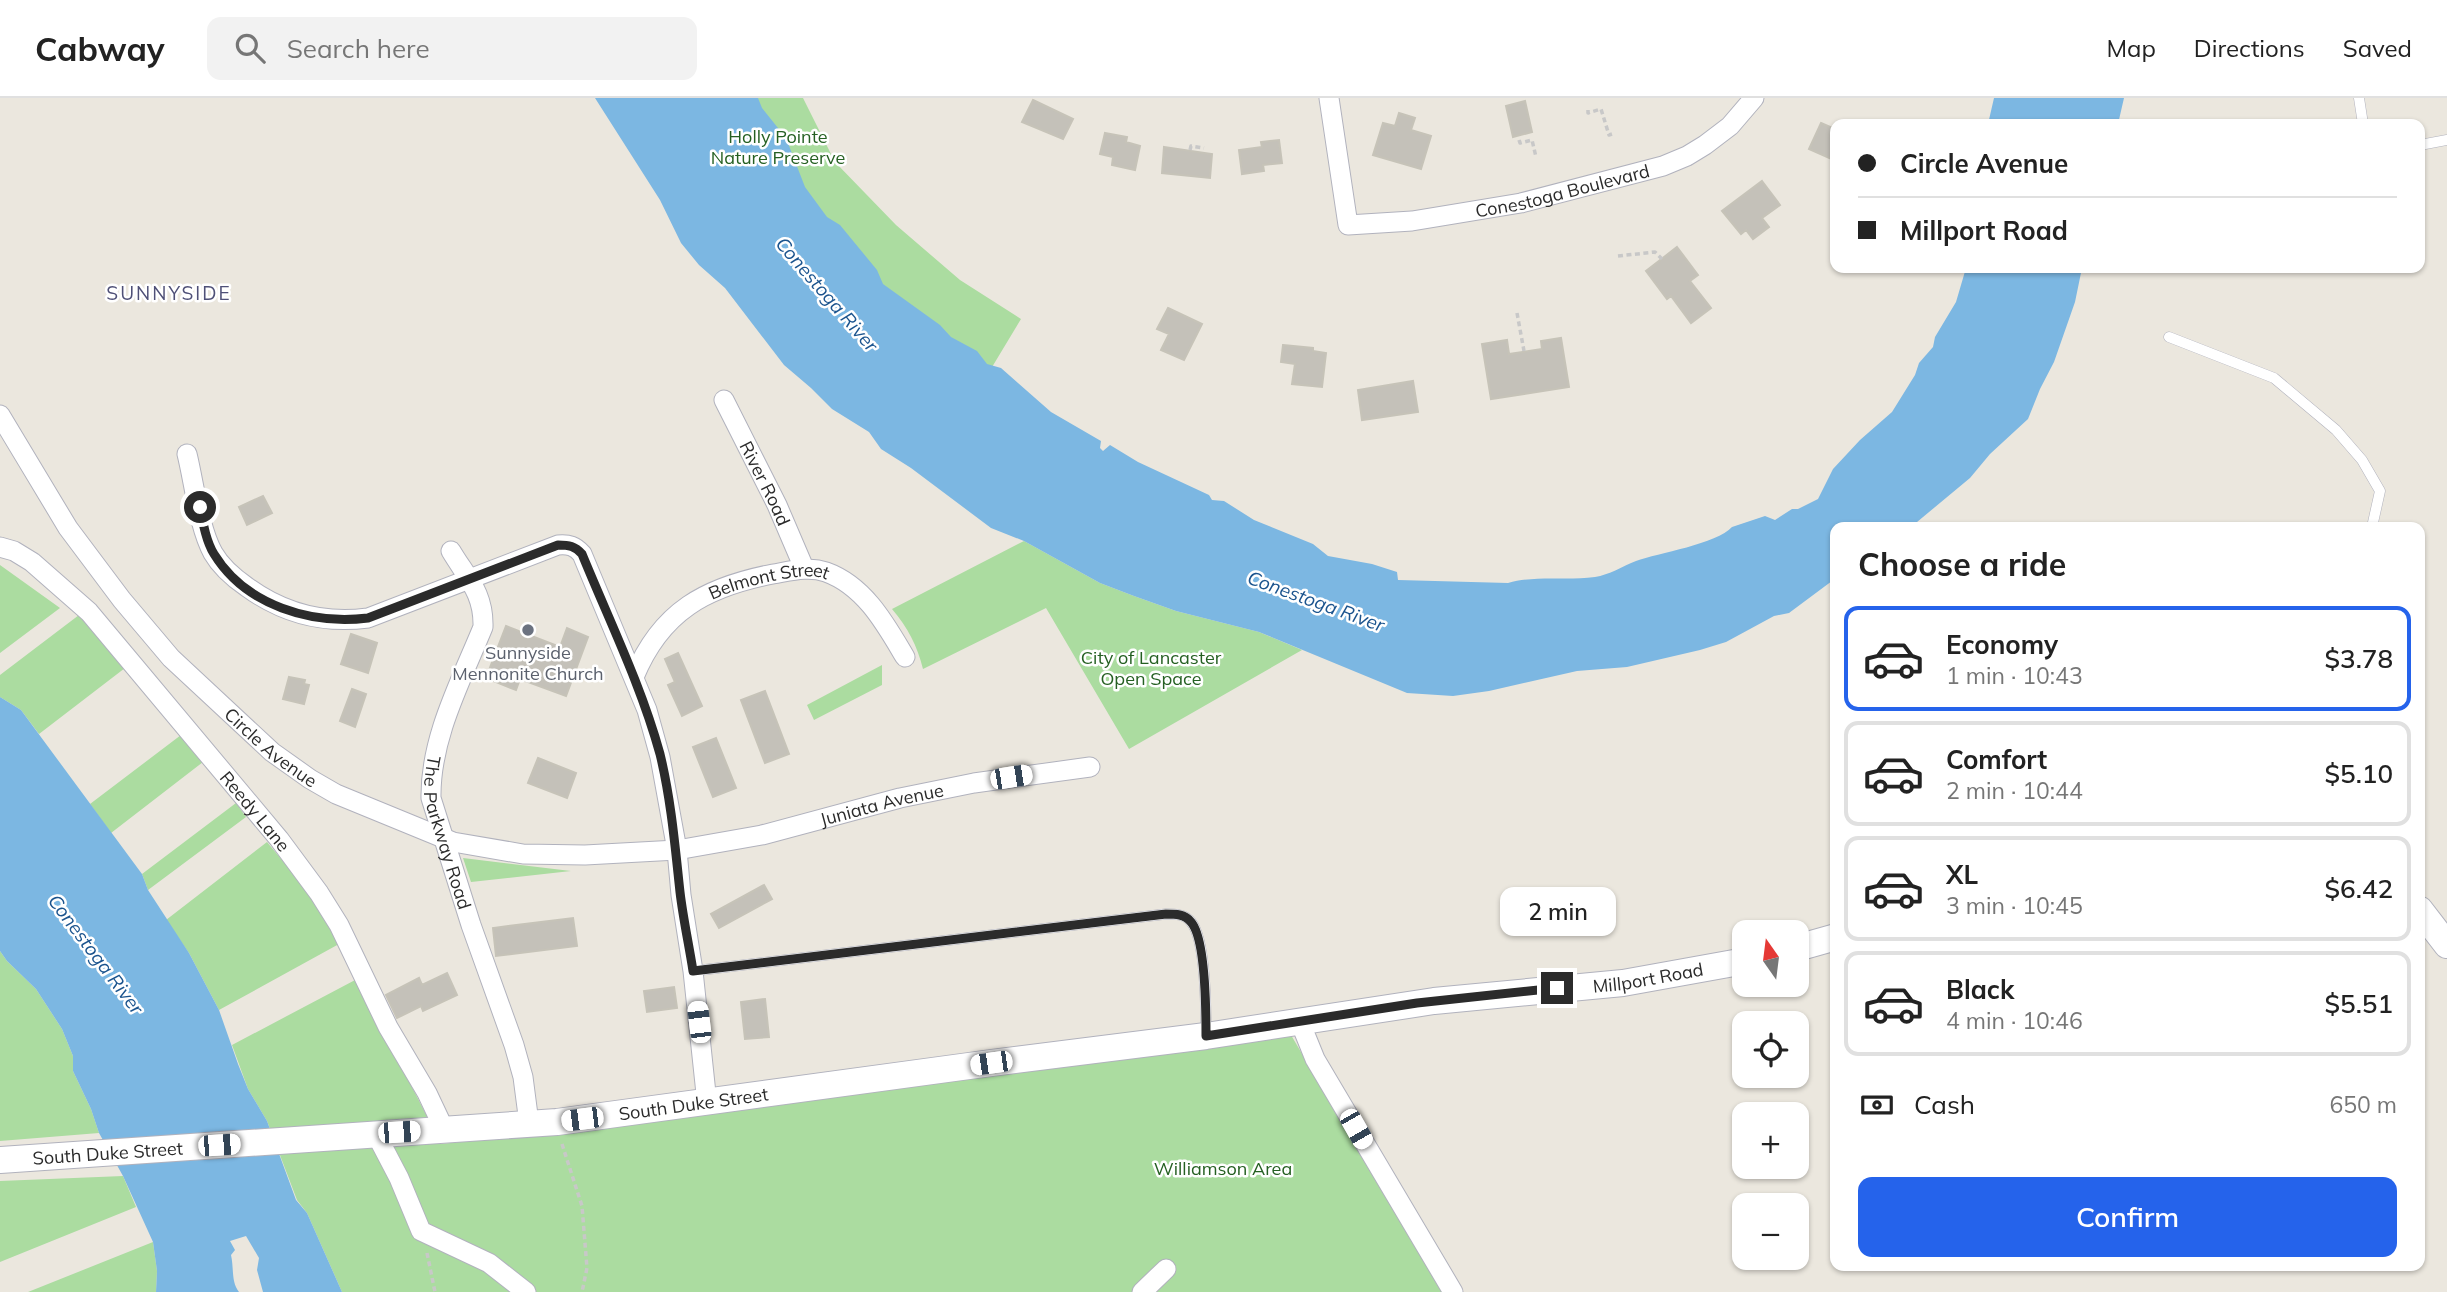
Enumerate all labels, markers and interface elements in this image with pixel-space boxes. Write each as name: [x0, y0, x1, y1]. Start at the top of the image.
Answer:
search box: [207, 17, 697, 80]
text: Cabway: [35, 28, 165, 69]
icon: search: [231, 29, 269, 67]
text: Search here: [287, 32, 430, 65]
text: Map: [2106, 33, 2156, 63]
text: Directions: [2194, 33, 2305, 63]
text: Saved: [2343, 33, 2412, 63]
park label: Holly Pointe Nature Preserve: [711, 125, 845, 169]
text: Circle Avenue: [1900, 147, 2068, 180]
street label: Conestoga Boulevard: [1474, 159, 1652, 222]
text: Millport Road: [1900, 214, 2068, 247]
water label: Conestoga River: [771, 232, 884, 357]
district label: SUNNYSIDE: [106, 281, 232, 305]
street label: River Road: [735, 437, 796, 529]
route start: [184, 491, 216, 523]
text: Choose a ride: [1858, 544, 2066, 584]
street label: Belmont Street: [704, 558, 833, 604]
water label: Conestoga River: [1244, 565, 1389, 637]
marker: Sunnyside Mennonite Church: [520, 622, 536, 638]
icon: car: [1862, 627, 1925, 690]
text: Economy: [1946, 628, 2058, 661]
place label: Sunnyside Mennonite Church: [452, 641, 604, 685]
text: $3.78: [2324, 642, 2393, 675]
park label: City of Lancaster Open Space: [1081, 646, 1222, 690]
text: 1 min · 10:43: [1946, 661, 2083, 690]
street label: Circle Avenue: [220, 702, 321, 792]
icon: car: [1862, 742, 1925, 805]
text: Comfort: [1946, 743, 2047, 776]
street label: The Parkway Road: [419, 754, 477, 912]
text: $5.10: [2324, 757, 2393, 790]
car: [989, 763, 1034, 791]
street label: Reedy Lane: [215, 766, 296, 856]
text: 2 min · 10:44: [1946, 776, 2083, 805]
street label: Juniata Avenue: [817, 778, 945, 830]
icon: car: [1862, 857, 1925, 920]
text: XL: [1946, 858, 1978, 891]
text: $6.42: [2324, 872, 2393, 905]
callout: 2 min: [1499, 886, 1615, 936]
water label: Conestoga River: [43, 889, 150, 1020]
text: 3 min · 10:45: [1946, 891, 2083, 920]
text: 2 min: [1528, 897, 1588, 926]
north arrow: [1732, 920, 1810, 998]
map controls: [1732, 920, 1809, 1270]
street label: Millport Road: [1592, 957, 1705, 997]
route end: [1541, 972, 1573, 1004]
icon: car: [1862, 972, 1925, 1035]
text: Black: [1946, 973, 2014, 1006]
text: $5.51: [2324, 987, 2393, 1020]
car: [687, 1000, 712, 1044]
text: 4 min · 10:46: [1946, 1006, 2083, 1035]
button: locate: [1732, 1011, 1809, 1088]
car: [969, 1050, 1014, 1076]
street label: South Duke Street: [617, 1082, 770, 1125]
icon: cash: [1858, 1086, 1896, 1124]
text: Cash: [1914, 1088, 1975, 1121]
text: 650 m: [2329, 1090, 2397, 1119]
button: +: [1732, 1102, 1809, 1179]
car: [560, 1106, 605, 1132]
car: [1337, 1106, 1376, 1152]
car: [378, 1120, 421, 1144]
car: [198, 1133, 241, 1157]
street label: South Duke Street: [32, 1136, 184, 1169]
park label: Williamson Area: [1154, 1157, 1292, 1180]
button: Confirm: [1858, 1177, 2397, 1257]
button: −: [1732, 1193, 1809, 1270]

